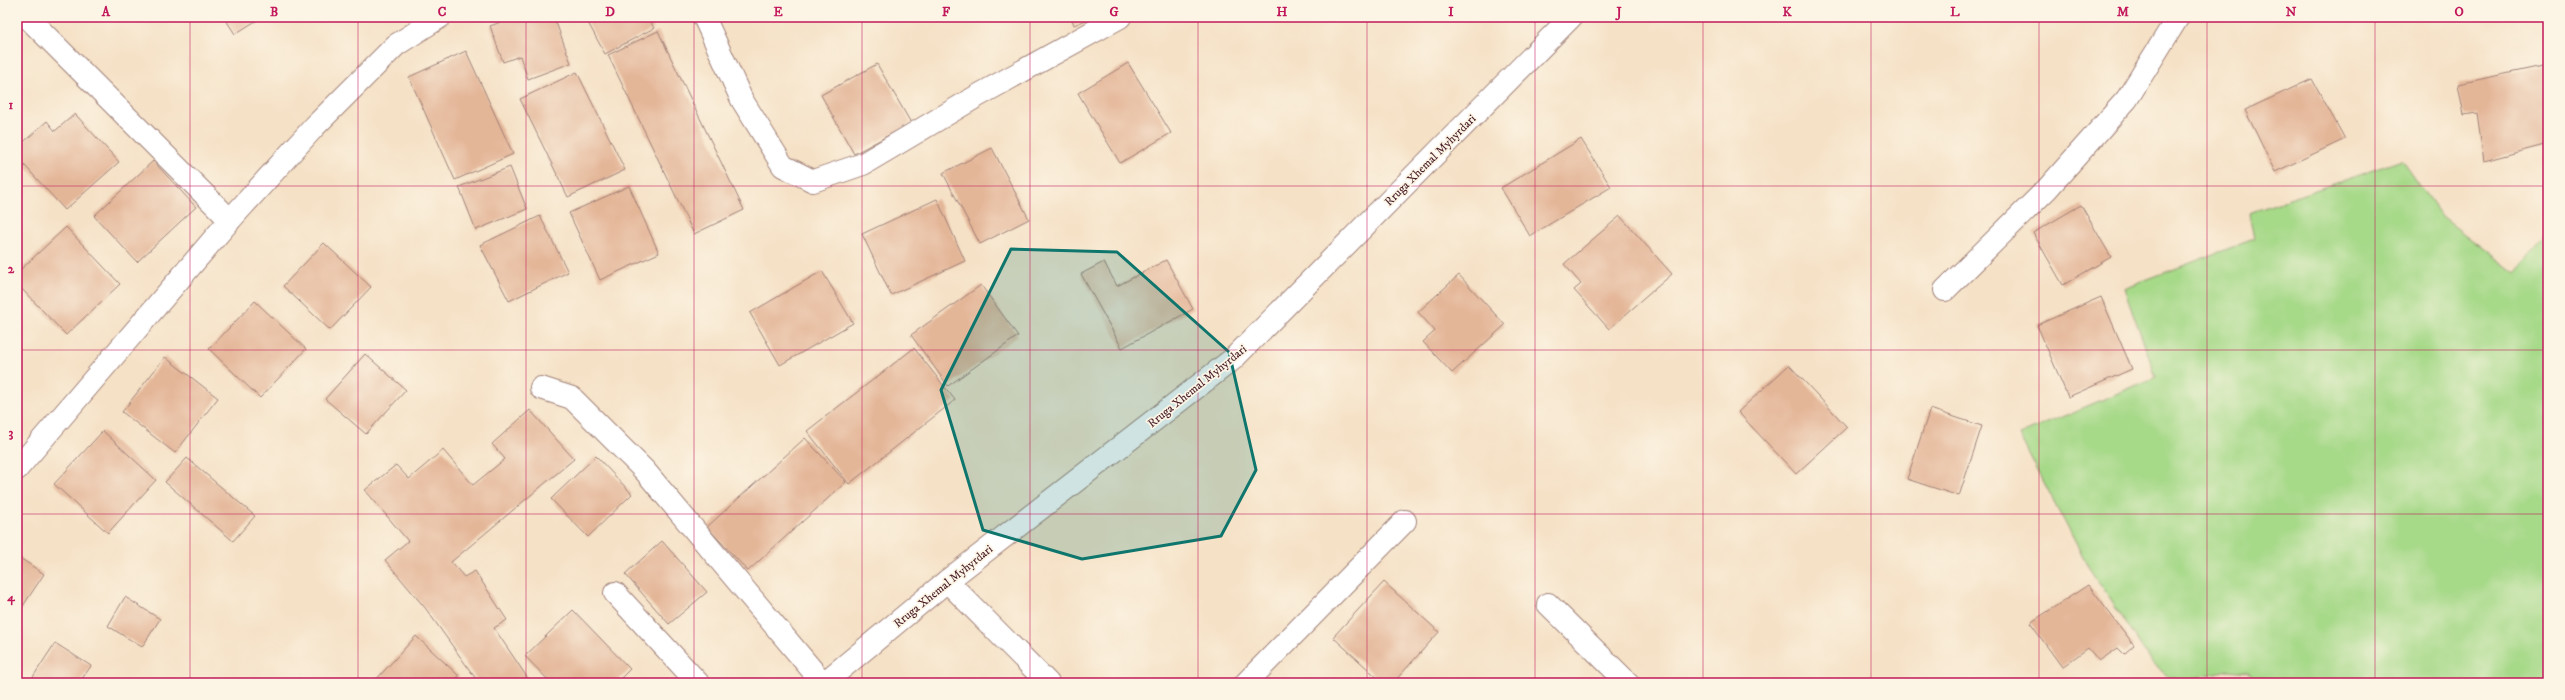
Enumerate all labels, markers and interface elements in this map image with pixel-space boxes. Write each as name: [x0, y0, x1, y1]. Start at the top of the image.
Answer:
text: A: [101, 4, 111, 20]
text: B: [270, 4, 278, 20]
text: C: [438, 4, 447, 20]
text: D: [605, 4, 615, 20]
text: E: [773, 4, 783, 20]
text: F: [942, 4, 951, 20]
text: G: [1109, 4, 1119, 20]
text: H: [1277, 4, 1288, 20]
text: I: [1448, 4, 1454, 20]
text: J: [1614, 4, 1622, 21]
text: K: [1782, 4, 1792, 20]
text: L: [1950, 4, 1960, 20]
text: M: [2117, 4, 2129, 20]
text: N: [2286, 4, 2297, 20]
text: O: [2454, 4, 2464, 20]
text: 1: [9, 97, 14, 113]
street label: Rruga Xhemal Myhyrdari: [1381, 111, 1479, 209]
text: 2: [8, 261, 15, 277]
street label: Rruga Xhemal Myhyrdari: [1145, 342, 1250, 431]
text: 3: [9, 425, 14, 441]
street label: Rruga Xhemal Myhyrdari: [891, 542, 996, 631]
text: 4: [6, 589, 15, 606]

